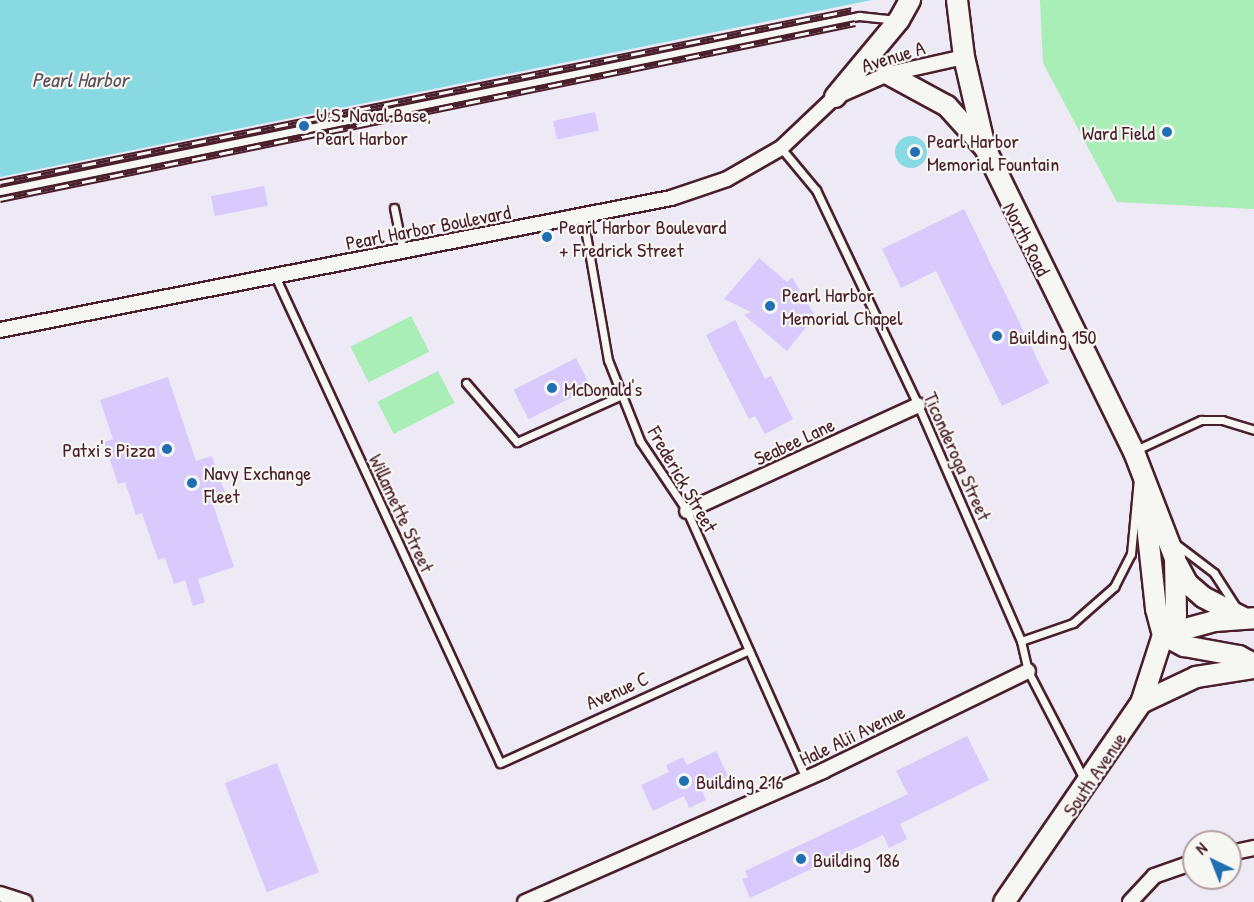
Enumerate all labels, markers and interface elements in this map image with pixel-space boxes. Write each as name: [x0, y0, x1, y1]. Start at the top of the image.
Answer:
street label: Avenue A: [858, 35, 928, 77]
water label: Pearl Harbor: [32, 67, 128, 93]
place label: U.S. Naval Base, Pearl Harbor: [316, 102, 431, 149]
marker: U.S. Naval Base, Pearl Harbor: [297, 119, 311, 133]
place label: Ward Field: [1082, 120, 1155, 144]
marker: Ward Field: [1160, 125, 1174, 139]
place label: Pearl Harbor Memorial Fountain: [927, 128, 1059, 175]
marker: Pearl Harbor Memorial Fountain: [908, 145, 922, 159]
street label: North Road: [998, 198, 1056, 280]
street label: Pearl Harbor Boulevard: [344, 199, 512, 255]
place label: Pearl Harbor Boulevard + Fredrick Street: [559, 214, 726, 261]
marker: Pearl Harbor Boulevard + Fredrick Street: [540, 230, 554, 244]
place label: Pearl Harbor Memorial Chapel: [782, 282, 902, 329]
marker: Pearl Harbor Memorial Chapel: [763, 299, 777, 313]
place label: Building 150: [1009, 324, 1096, 348]
marker: Building 150: [990, 329, 1004, 343]
place label: McDonald's: [564, 376, 642, 400]
marker: McDonald's: [545, 381, 559, 395]
street label: Ticonderoga Street: [919, 388, 997, 524]
street label: Seabee Lane: [750, 412, 838, 470]
street label: Frederick Street: [643, 422, 723, 536]
place label: Patxi's Pizza: [63, 437, 155, 461]
marker: Patxi's Pizza: [160, 442, 174, 456]
street label: Willamette Street: [364, 450, 440, 576]
place label: Navy Exchange Fleet: [204, 460, 311, 507]
marker: Navy Exchange Fleet: [185, 476, 199, 490]
street label: Avenue C: [582, 666, 652, 714]
street label: Hale Alii Avenue: [795, 699, 909, 771]
street label: South Avenue: [1057, 728, 1131, 820]
place label: Building 216: [696, 769, 783, 793]
marker: Building 216: [677, 774, 691, 788]
north arrow: [1182, 830, 1242, 890]
text: N: [1190, 837, 1212, 859]
place label: Building 186: [813, 847, 900, 871]
marker: Building 186: [794, 852, 808, 866]

